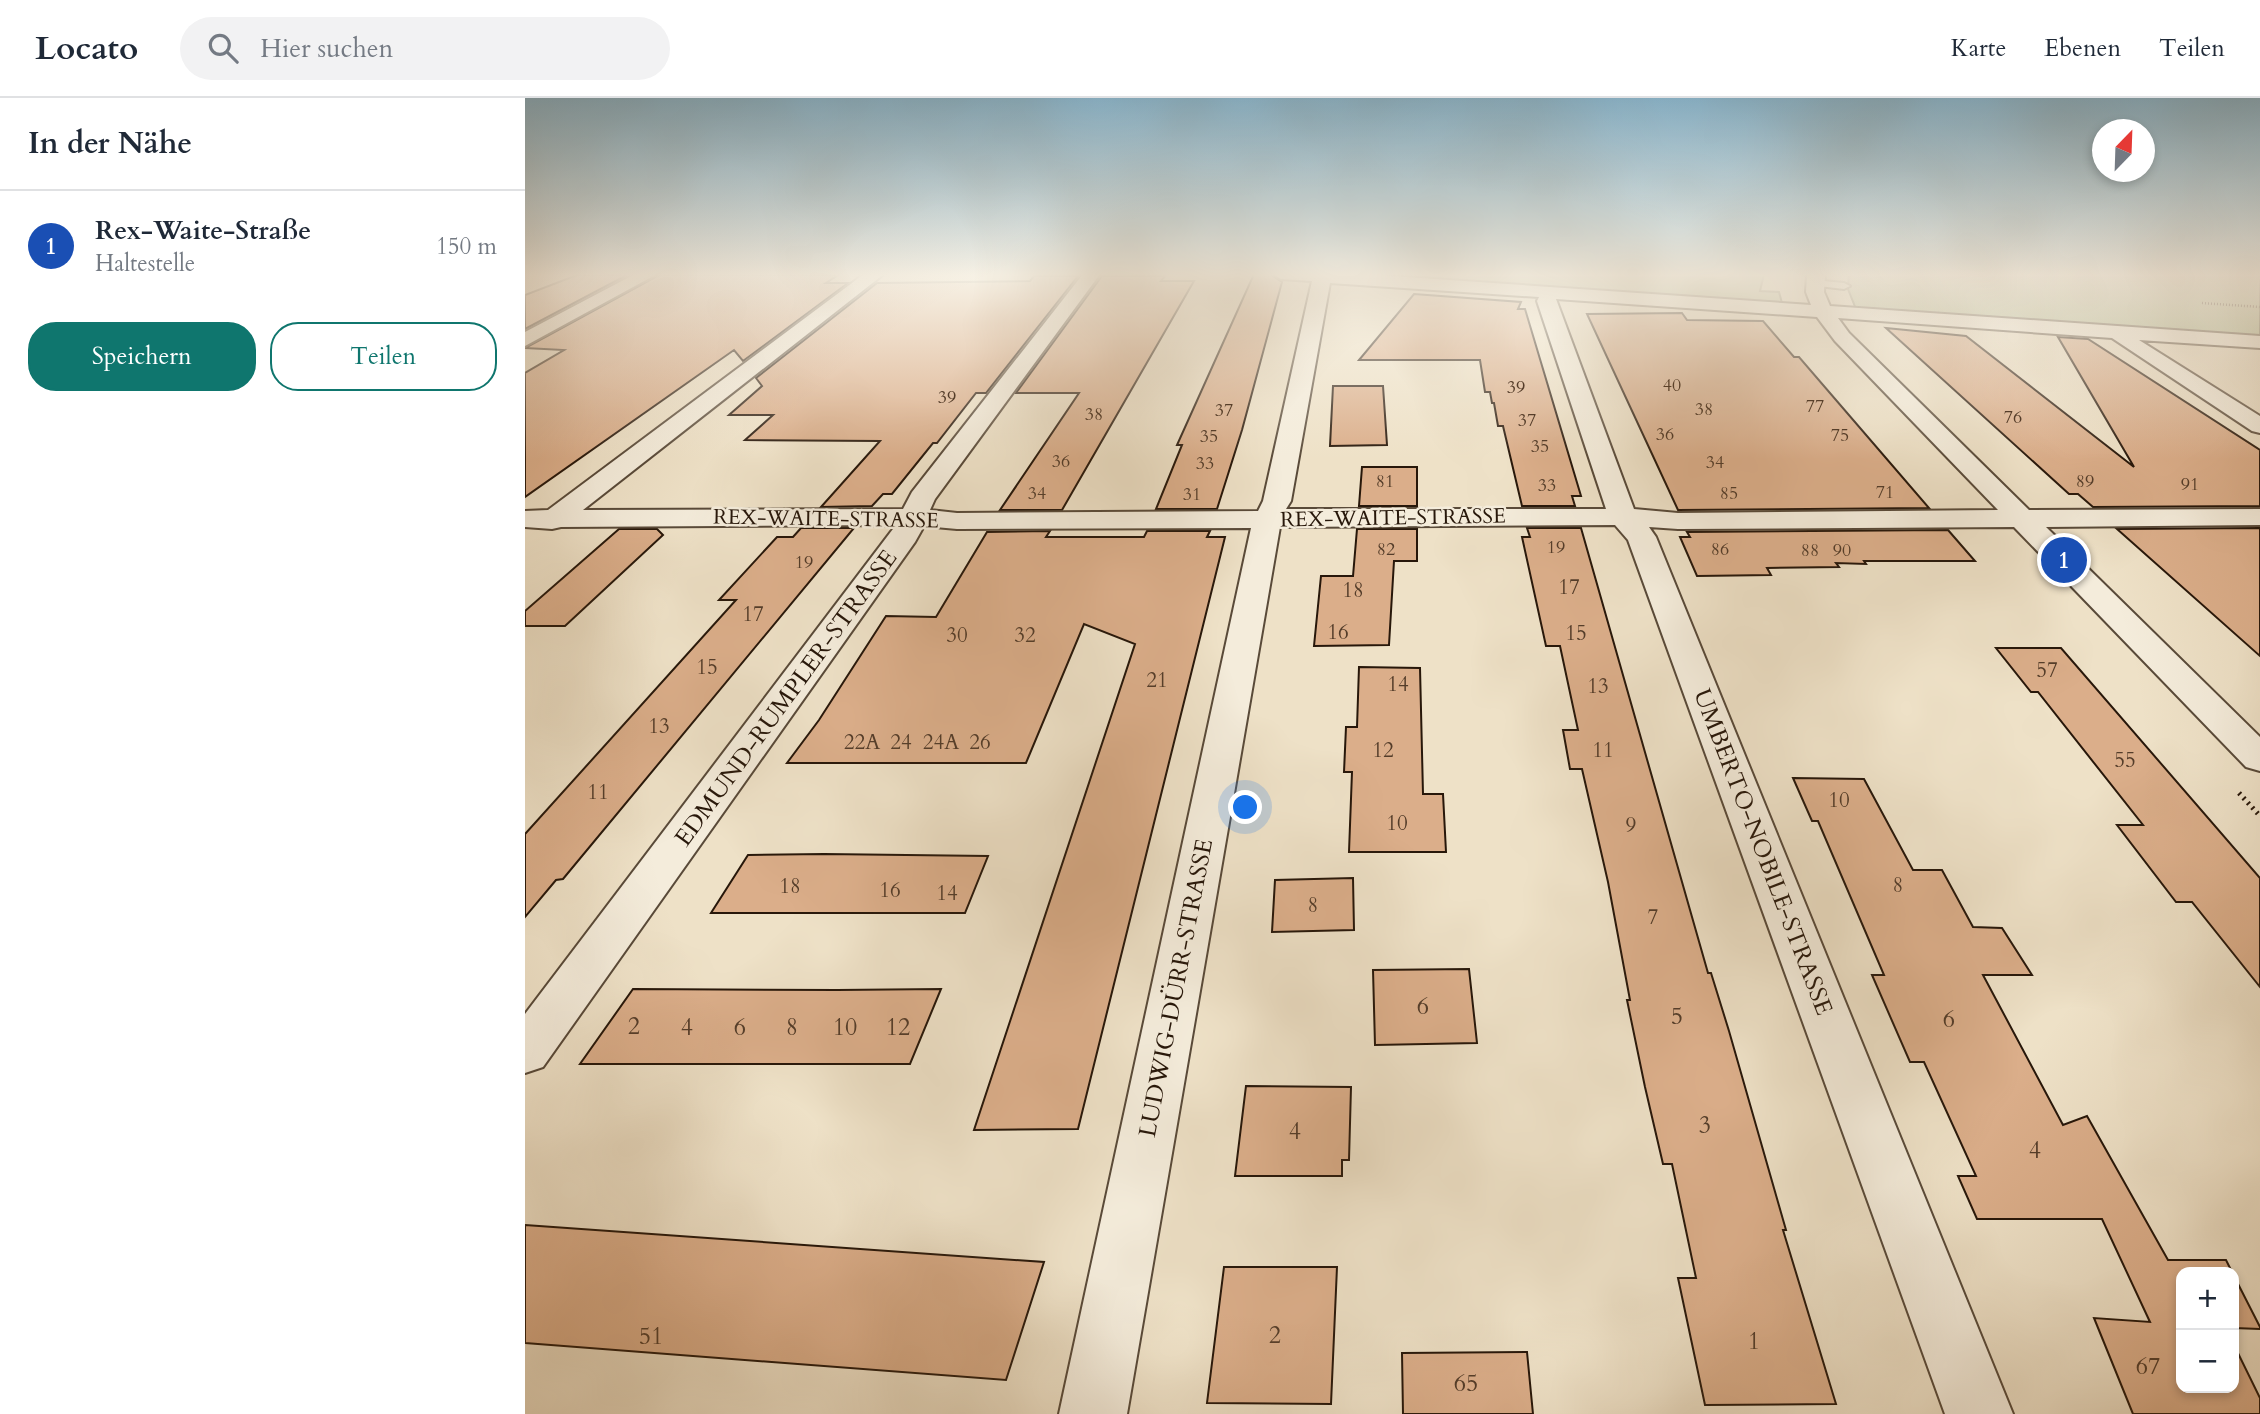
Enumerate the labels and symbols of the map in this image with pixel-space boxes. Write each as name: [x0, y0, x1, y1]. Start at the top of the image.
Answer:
north arrow: [2092, 119, 2155, 182]
house number: 40: [1663, 373, 1681, 398]
house number: 39: [1507, 375, 1525, 400]
house number: 39: [938, 385, 956, 410]
house number: 77: [1806, 394, 1824, 419]
house number: 38: [1695, 397, 1713, 422]
house number: 37: [1215, 398, 1233, 423]
house number: 38: [1085, 402, 1103, 427]
house number: 76: [2004, 405, 2022, 430]
house number: 37: [1518, 408, 1536, 433]
house number: 36: [1656, 422, 1674, 447]
house number: 75: [1831, 423, 1849, 448]
house number: 35: [1200, 424, 1218, 449]
house number: 35: [1531, 434, 1549, 459]
house number: 36: [1052, 449, 1070, 474]
house number: 34: [1706, 450, 1724, 475]
house number: 33: [1196, 451, 1214, 476]
house number: 81: [1376, 469, 1394, 494]
house number: 89: [2076, 469, 2094, 494]
house number: 91: [2181, 472, 2199, 497]
house number: 33: [1538, 473, 1556, 498]
house number: 71: [1876, 480, 1894, 505]
house number: 34: [1028, 481, 1046, 506]
house number: 85: [1720, 481, 1738, 506]
house number: 31: [1183, 482, 1201, 507]
street label: REX-WAITE-STRASSE: [1280, 502, 1506, 534]
street label: REX-WAITE-STRASSE: [713, 503, 939, 535]
pin: 1: [2041, 534, 2087, 586]
house number: 19: [1547, 535, 1565, 560]
house number: 82: [1377, 537, 1395, 562]
house number: 86: [1711, 537, 1729, 562]
house number: 88: [1801, 538, 1819, 563]
house number: 90: [1833, 538, 1851, 563]
street label: EDMUND-RUMPLER-STRASSE: [667, 543, 905, 853]
house number: 19: [795, 550, 813, 575]
house number: 17: [1558, 573, 1580, 602]
house number: 18: [1342, 576, 1364, 605]
house number: 17: [742, 600, 764, 629]
house number: 16: [1327, 618, 1349, 647]
house number: 15: [1565, 619, 1587, 648]
house number: 30: [946, 621, 968, 650]
house number: 32: [1014, 621, 1036, 650]
house number: 15: [696, 653, 718, 682]
house number: 57: [2036, 656, 2058, 685]
house number: 21: [1146, 666, 1168, 695]
house number: 14: [1387, 670, 1409, 699]
house number: 13: [1587, 672, 1609, 701]
street label: UMBERTO-NOBILE-STRASSE: [1685, 684, 1841, 1020]
house number: 13: [648, 712, 670, 741]
house number: 22A: [844, 728, 880, 757]
house number: 24: [890, 728, 912, 757]
house number: 24A: [923, 728, 959, 757]
house number: 26: [969, 728, 991, 757]
house number: 12: [1372, 736, 1394, 765]
house number: 11: [1592, 736, 1614, 765]
house number: 55: [2114, 746, 2136, 775]
house number: 11: [587, 778, 609, 807]
house number: 10: [1828, 786, 1850, 815]
your location: [1228, 790, 1262, 824]
house number: 10: [1386, 809, 1408, 838]
house number: 9: [1626, 811, 1637, 840]
street label: LUDWIG-DÜRR-STRASSE: [1131, 836, 1221, 1140]
house number: 8: [1893, 871, 1903, 900]
house number: 18: [779, 872, 801, 901]
house number: 16: [879, 876, 901, 905]
house number: 14: [936, 879, 958, 908]
house number: 8: [1308, 891, 1318, 920]
house number: 7: [1648, 903, 1659, 932]
house number: 6: [1417, 990, 1429, 1023]
house number: 5: [1671, 1000, 1683, 1033]
house number: 6: [1943, 1003, 1955, 1036]
house number: 2: [628, 1010, 640, 1043]
house number: 4: [681, 1011, 693, 1044]
house number: 6: [734, 1011, 746, 1044]
house number: 8: [786, 1011, 798, 1044]
house number: 10: [833, 1011, 857, 1044]
house number: 12: [886, 1011, 910, 1044]
house number: 3: [1699, 1109, 1711, 1142]
house number: 4: [1289, 1115, 1301, 1148]
house number: 4: [2029, 1134, 2041, 1167]
house number: 2: [1269, 1319, 1281, 1352]
house number: 51: [639, 1320, 663, 1353]
house number: 1: [1748, 1325, 1760, 1358]
house number: 67: [2136, 1350, 2160, 1383]
house number: 65: [1454, 1367, 1478, 1400]

